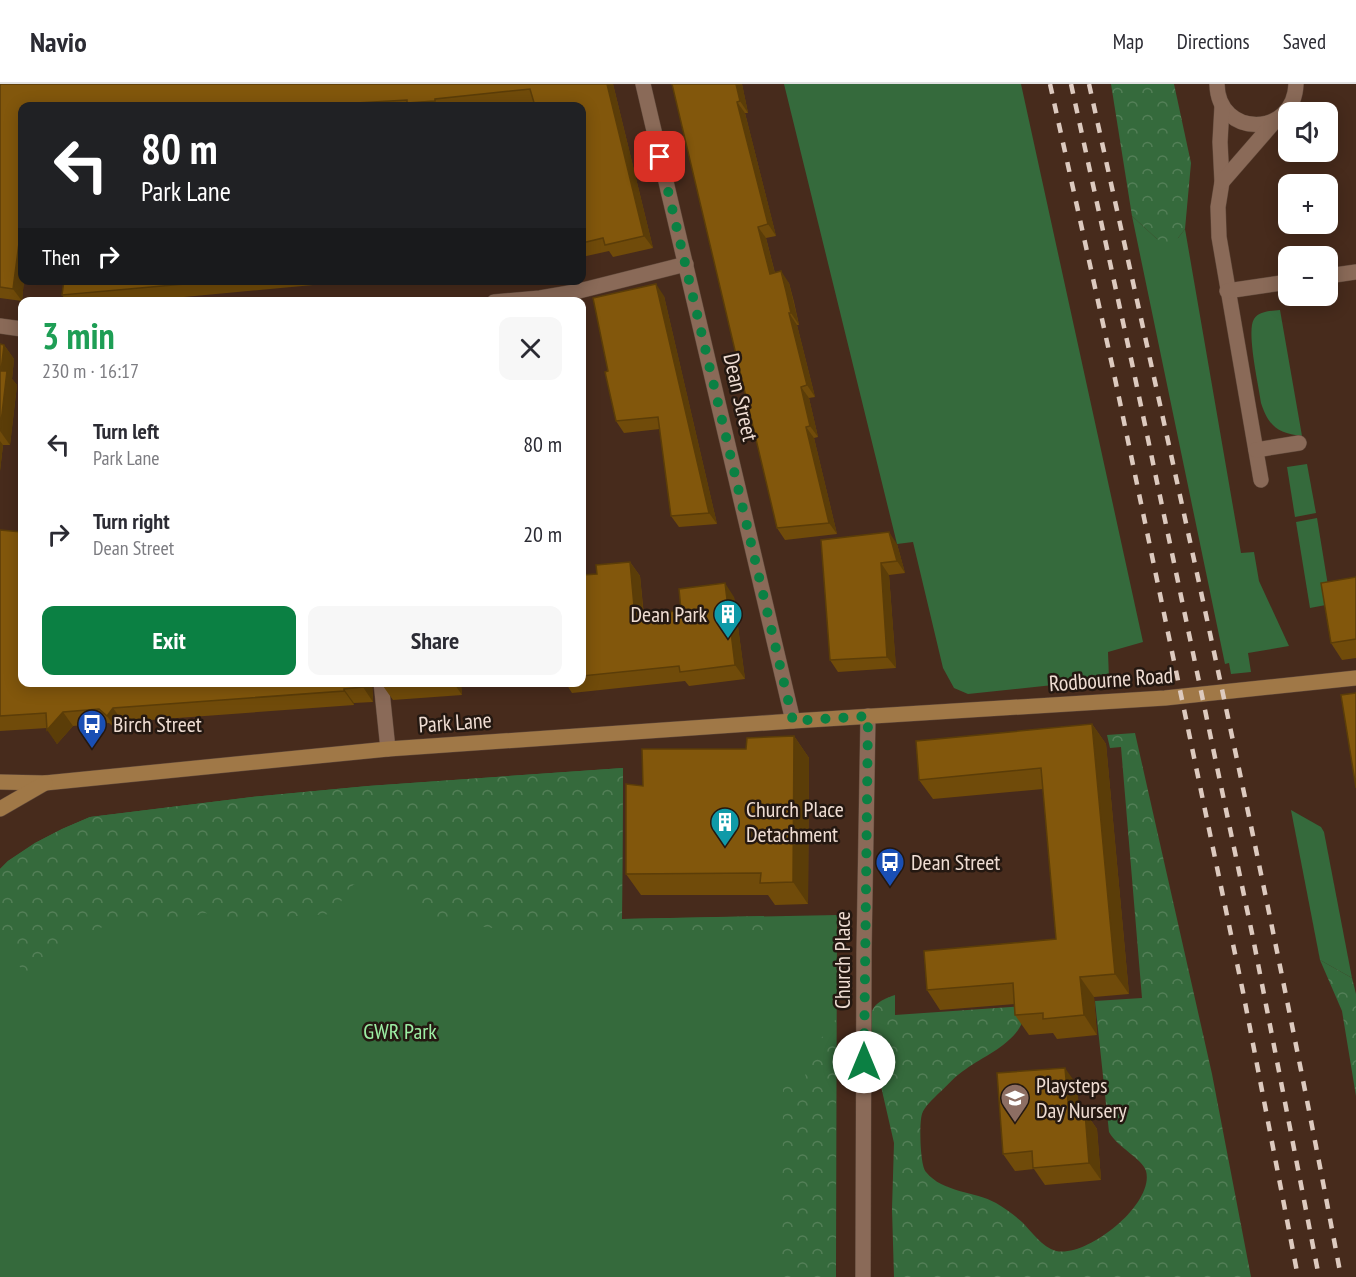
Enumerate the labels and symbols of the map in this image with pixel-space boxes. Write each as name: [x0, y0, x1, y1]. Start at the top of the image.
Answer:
pin: [634, 131, 685, 182]
street label: Dean Street: [717, 350, 765, 444]
building icon: Dean Park: [712, 598, 744, 640]
place label: Dean Park: [631, 600, 707, 628]
street label: Rodbourne Road: [1048, 661, 1174, 697]
street label: Park Lane: [418, 705, 492, 739]
bus stop icon: Birch Street: [76, 708, 108, 750]
place label: Birch Street: [113, 710, 202, 738]
place label: Church Place Detachment: [746, 795, 844, 848]
building icon: Church Place Detachment: [709, 806, 741, 848]
bus stop icon: Dean Street: [874, 846, 906, 888]
place label: Dean Street: [911, 848, 1000, 876]
street label: Church Place: [828, 911, 856, 1009]
park label: GWR Park: [363, 1017, 437, 1045]
position arrow: [832, 1030, 896, 1094]
place label: Playsteps Day Nursery: [1036, 1071, 1128, 1124]
school or university icon: Playsteps Day Nursery: [999, 1082, 1031, 1124]

